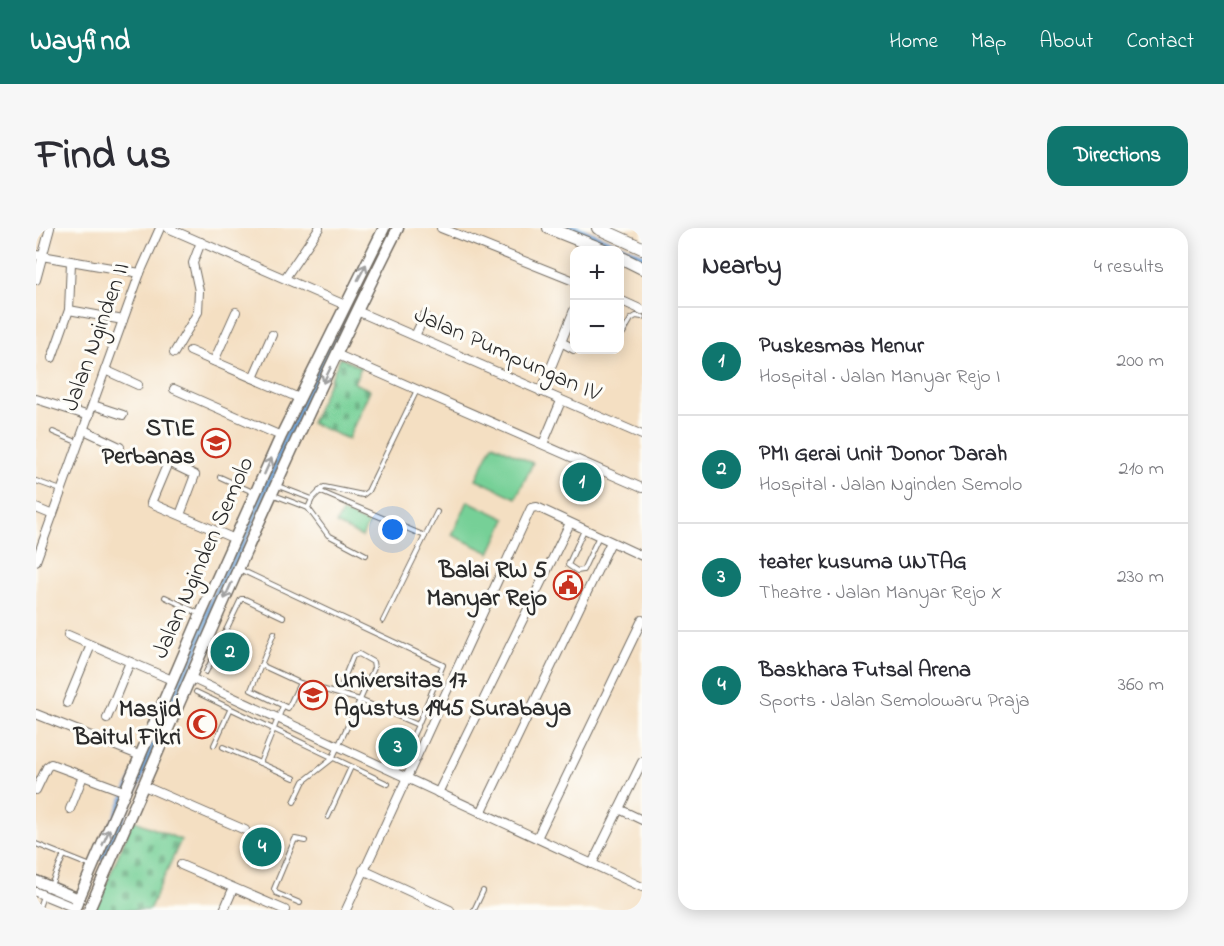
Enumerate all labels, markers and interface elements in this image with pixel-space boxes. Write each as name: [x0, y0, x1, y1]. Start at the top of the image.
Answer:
text: Wayfind: [30, 22, 130, 63]
text: Home: [889, 27, 938, 57]
text: Map: [971, 27, 1006, 57]
text: About: [1039, 27, 1093, 57]
text: Contact: [1126, 27, 1194, 57]
text: Find us: [36, 126, 171, 187]
button: Directions: [1047, 126, 1188, 186]
map controls: [570, 246, 624, 354]
button: +: [570, 246, 624, 300]
text: Nearby: [702, 248, 781, 286]
text: 4 results: [1094, 253, 1164, 282]
street label: Jalan Nginden II: [54, 258, 140, 416]
one-way arrow: [357, 263, 368, 281]
street label: Jalan Pumpungan IV: [408, 298, 607, 412]
button: −: [570, 300, 624, 354]
text: Puskesmas Menur: [759, 331, 924, 363]
text: 1: [718, 347, 725, 376]
text: 200 m: [1116, 347, 1164, 376]
text: Hospital · Jalan Manyar Rejo I: [759, 363, 1000, 392]
one-way arrow: [321, 366, 333, 384]
place label: STIE Perbanas: [102, 412, 195, 475]
school or university icon: STIE Perbanas: [200, 427, 232, 459]
text: PMI Gerai Unit Donor Darah: [759, 439, 1007, 471]
street label: Jalan Nginden Semolo: [144, 451, 264, 665]
text: 2: [717, 455, 726, 484]
text: 210 m: [1119, 455, 1164, 484]
one-way arrow: [263, 458, 275, 476]
pin: 1: [562, 460, 602, 504]
text: Hospital · Jalan Nginden Semolo: [759, 471, 1022, 500]
your location: [378, 515, 407, 544]
text: teater kusuma UNTAG: [759, 547, 967, 579]
place label: Balai RW 5 Manyar Rejo: [427, 554, 547, 618]
text: 3: [717, 563, 726, 592]
text: 230 m: [1117, 563, 1164, 592]
public building icon: Balai RW 5 Manyar Rejo: [552, 569, 584, 601]
text: Theatre · Jalan Manyar Rejo X: [759, 579, 1002, 608]
one-way arrow: [222, 581, 234, 599]
pin: 2: [210, 630, 250, 674]
text: Baskhara Futsal Arena: [759, 655, 971, 687]
place label: Universitas 17 Agustus 1945 Surabaya: [334, 664, 571, 728]
text: 4: [717, 671, 726, 700]
text: 360 m: [1118, 671, 1164, 700]
school or university icon: Universitas 17 Agustus 1945 Surabaya: [297, 679, 329, 711]
text: Sports · Jalan Semolowaru Praja: [759, 687, 1030, 716]
place label: Masjid Baitul Fikri: [73, 693, 182, 756]
mosque icon: Masjid Baitul Fikri: [186, 708, 218, 740]
pin: 3: [378, 724, 418, 770]
pin: 4: [242, 824, 282, 870]
one-way arrow: [101, 828, 112, 847]

